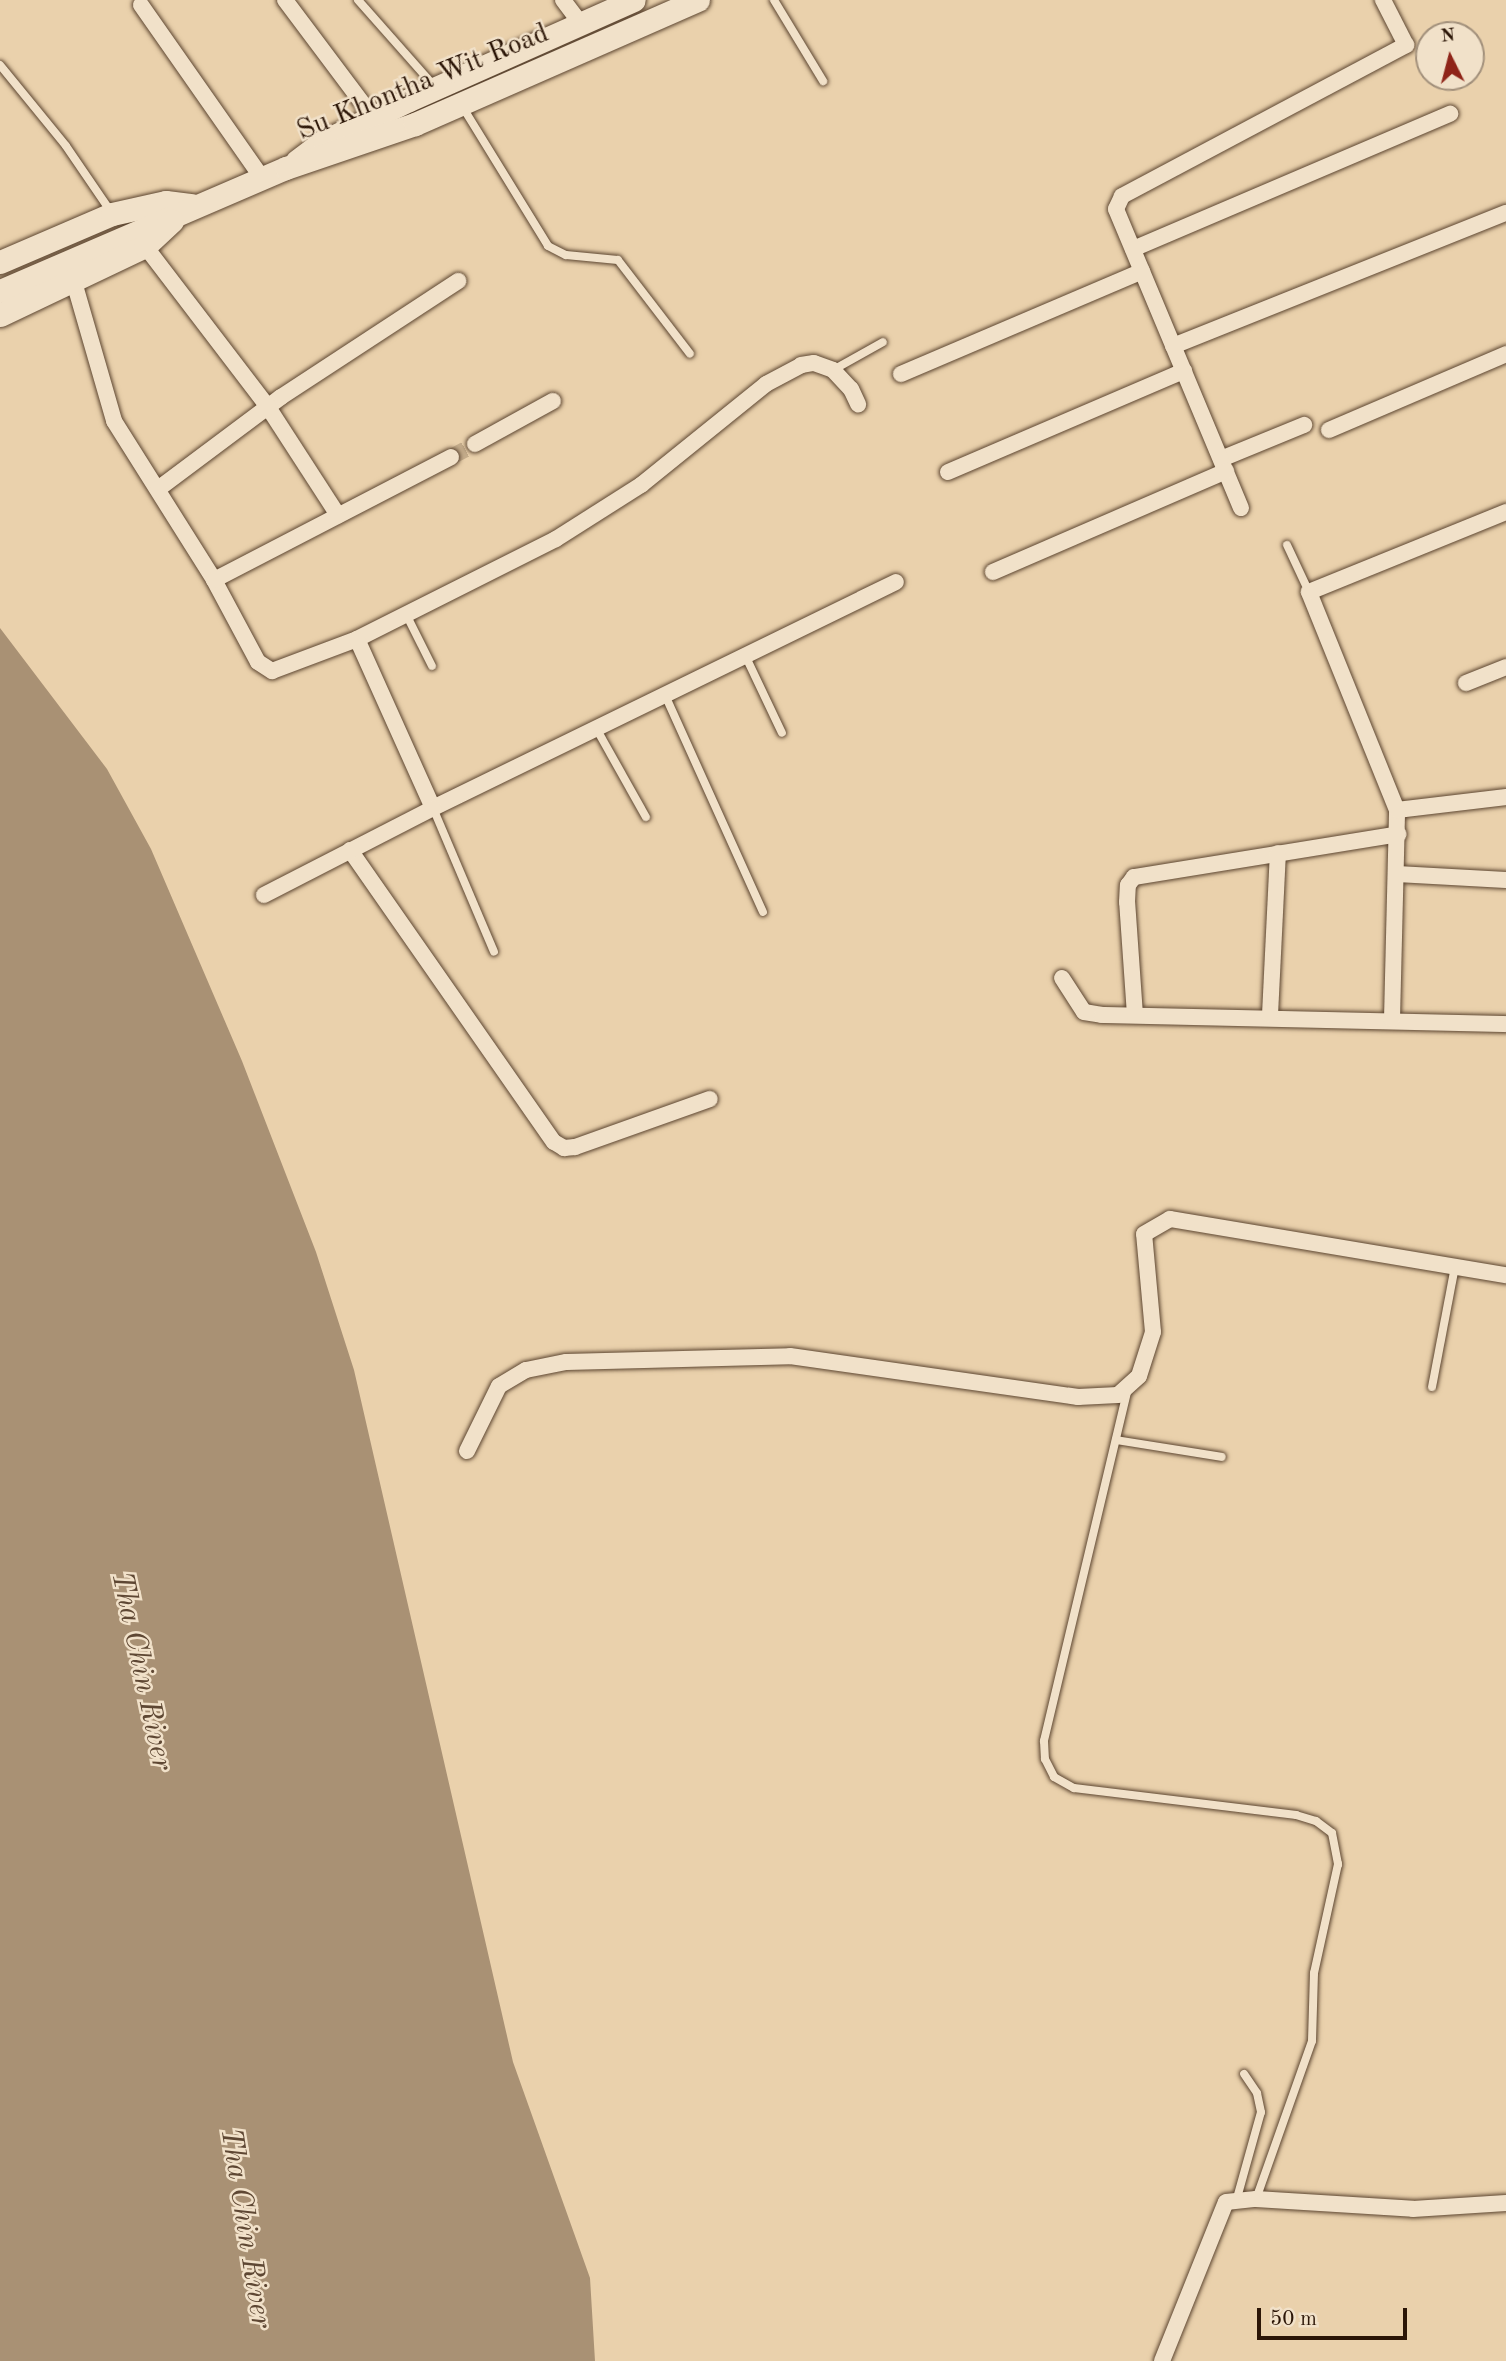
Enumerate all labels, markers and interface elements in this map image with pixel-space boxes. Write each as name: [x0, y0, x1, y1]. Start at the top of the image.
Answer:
street label: Su Khontha Wit Road: [292, 17, 554, 149]
north arrow: [1415, 21, 1485, 91]
text: N: [1440, 26, 1456, 47]
water label: Tha Chin River: [102, 1568, 180, 1774]
water label: Tha Chin River: [211, 2125, 279, 2331]
scale bar: [1261, 2294, 1412, 2338]
text: 50 m: [1270, 2309, 1317, 2330]

